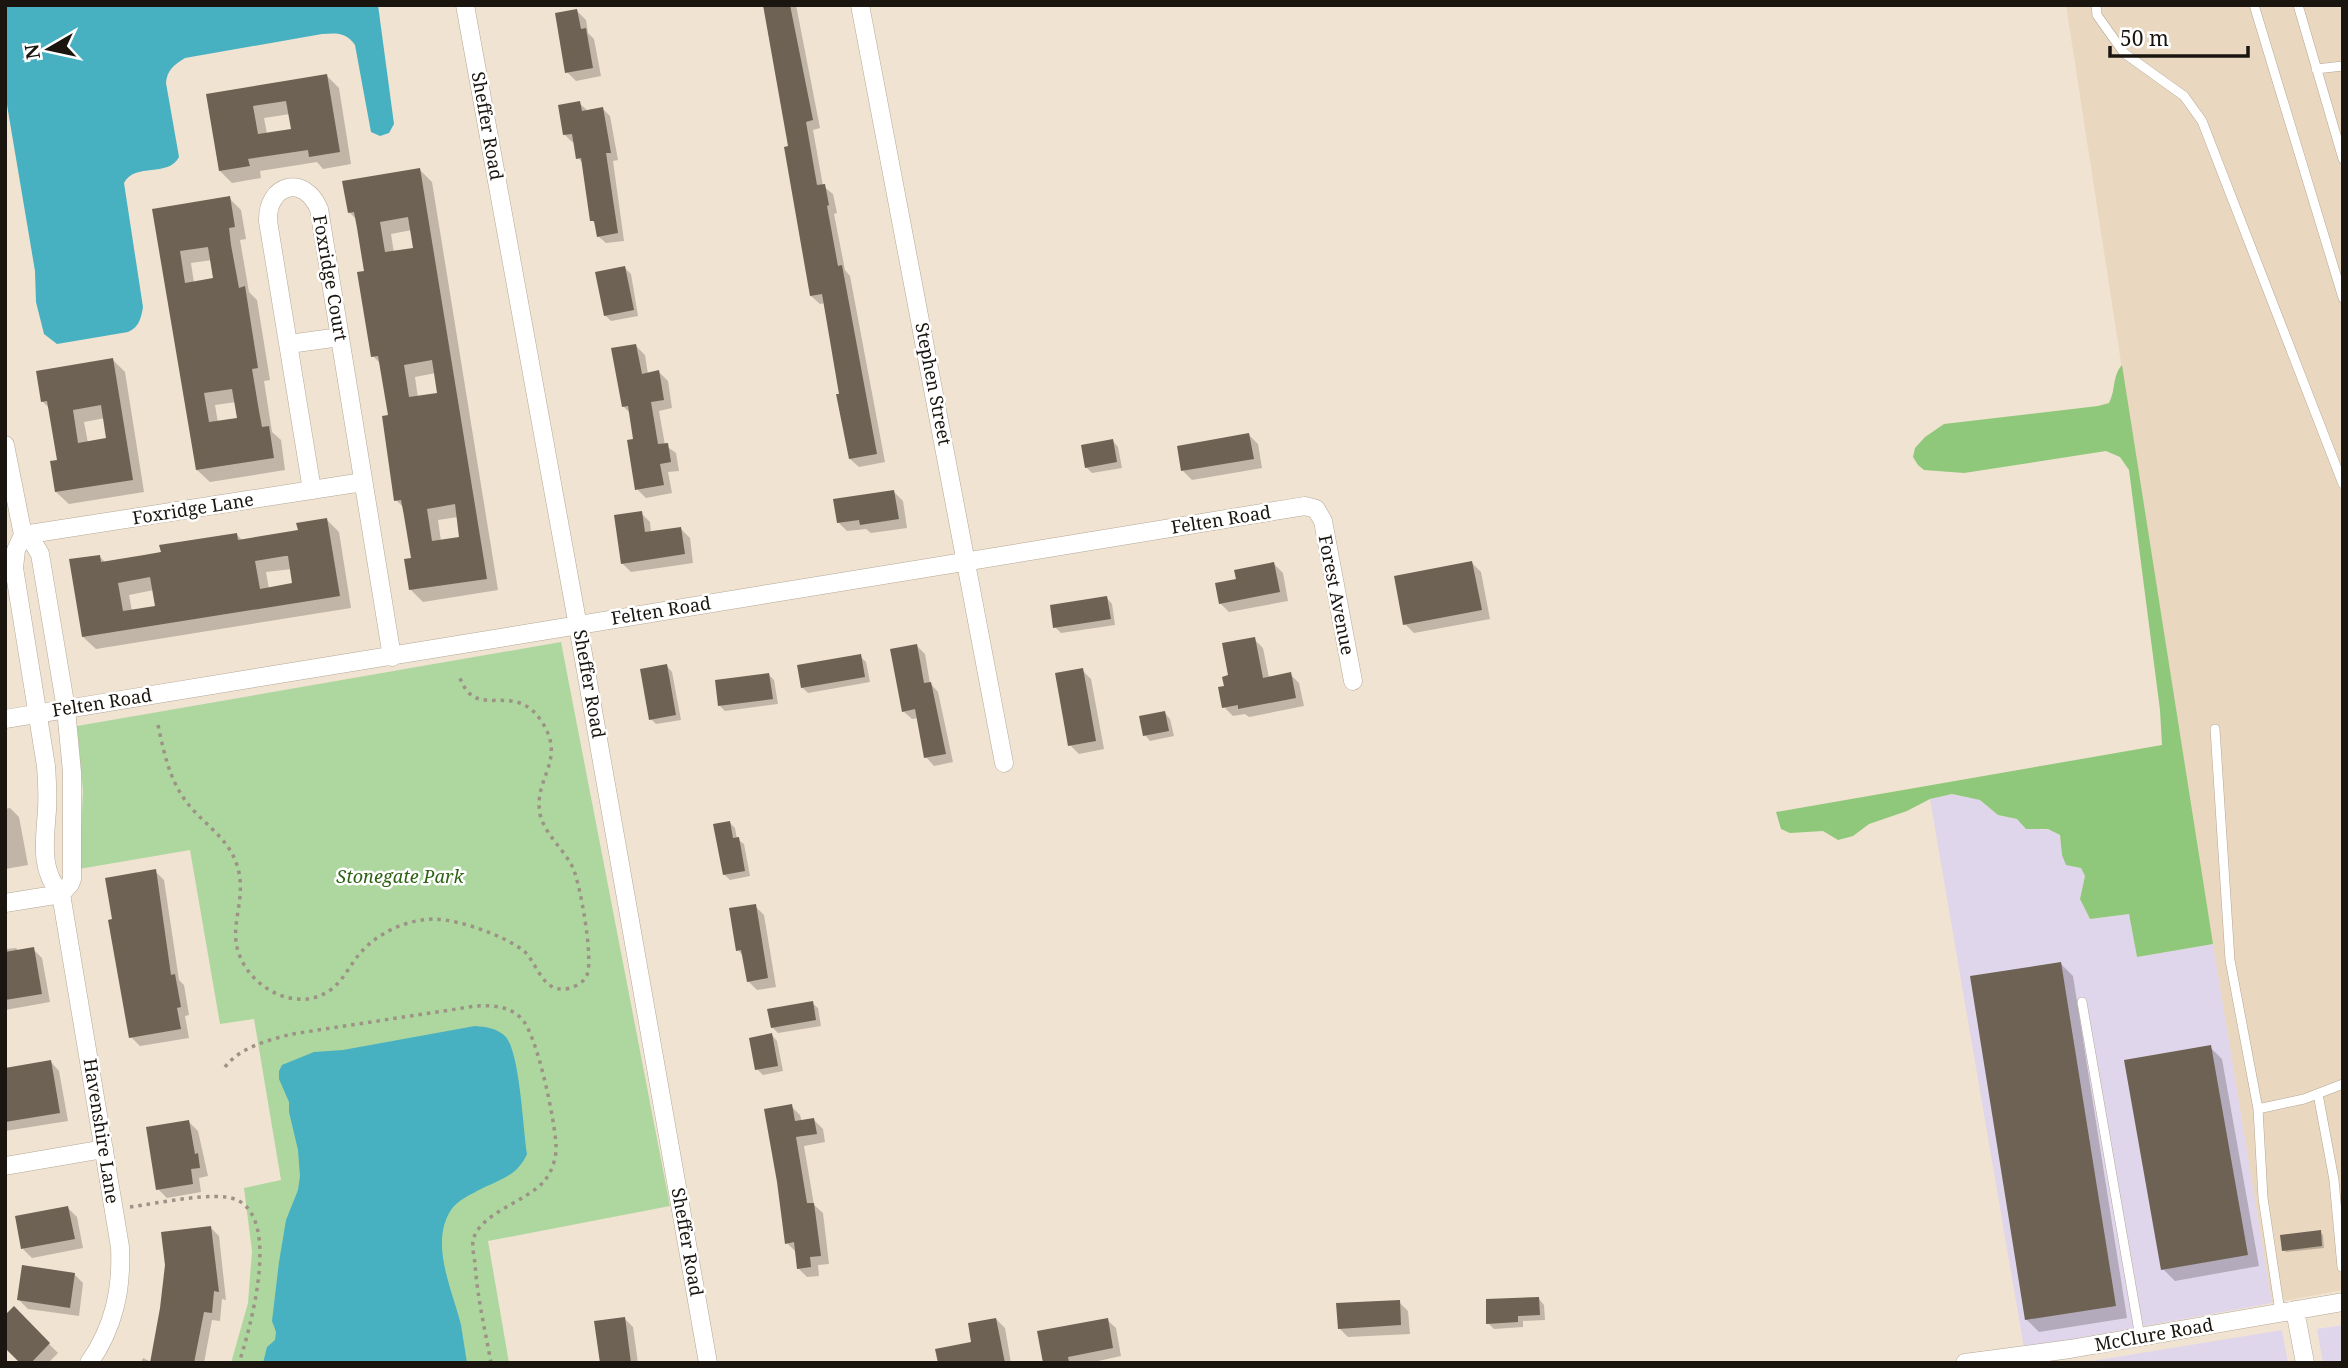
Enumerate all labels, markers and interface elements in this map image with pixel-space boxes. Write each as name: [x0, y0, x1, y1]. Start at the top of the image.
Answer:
north arrow: [14, 14, 84, 84]
scale bar: [2110, 14, 2248, 58]
text: 50 m: [2120, 24, 2169, 52]
text: N: [18, 42, 46, 61]
street label: Sheffer Road: [467, 70, 509, 182]
street label: Foxridge Court: [308, 213, 354, 343]
street label: Stephen Street: [910, 320, 958, 447]
street label: Foxridge Lane: [130, 487, 255, 529]
street label: Felten Road: [1169, 499, 1272, 539]
street label: Forest Avenue: [1314, 533, 1360, 657]
street label: Felten Road: [609, 590, 712, 630]
street label: Sheffer Road: [569, 628, 611, 740]
street label: Felten Road: [50, 682, 153, 722]
park label: Stonegate Park: [336, 864, 464, 888]
street label: Havenshire Lane: [79, 1056, 125, 1205]
street label: Sheffer Road: [667, 1186, 709, 1298]
street label: McClure Road: [2093, 1312, 2215, 1356]

